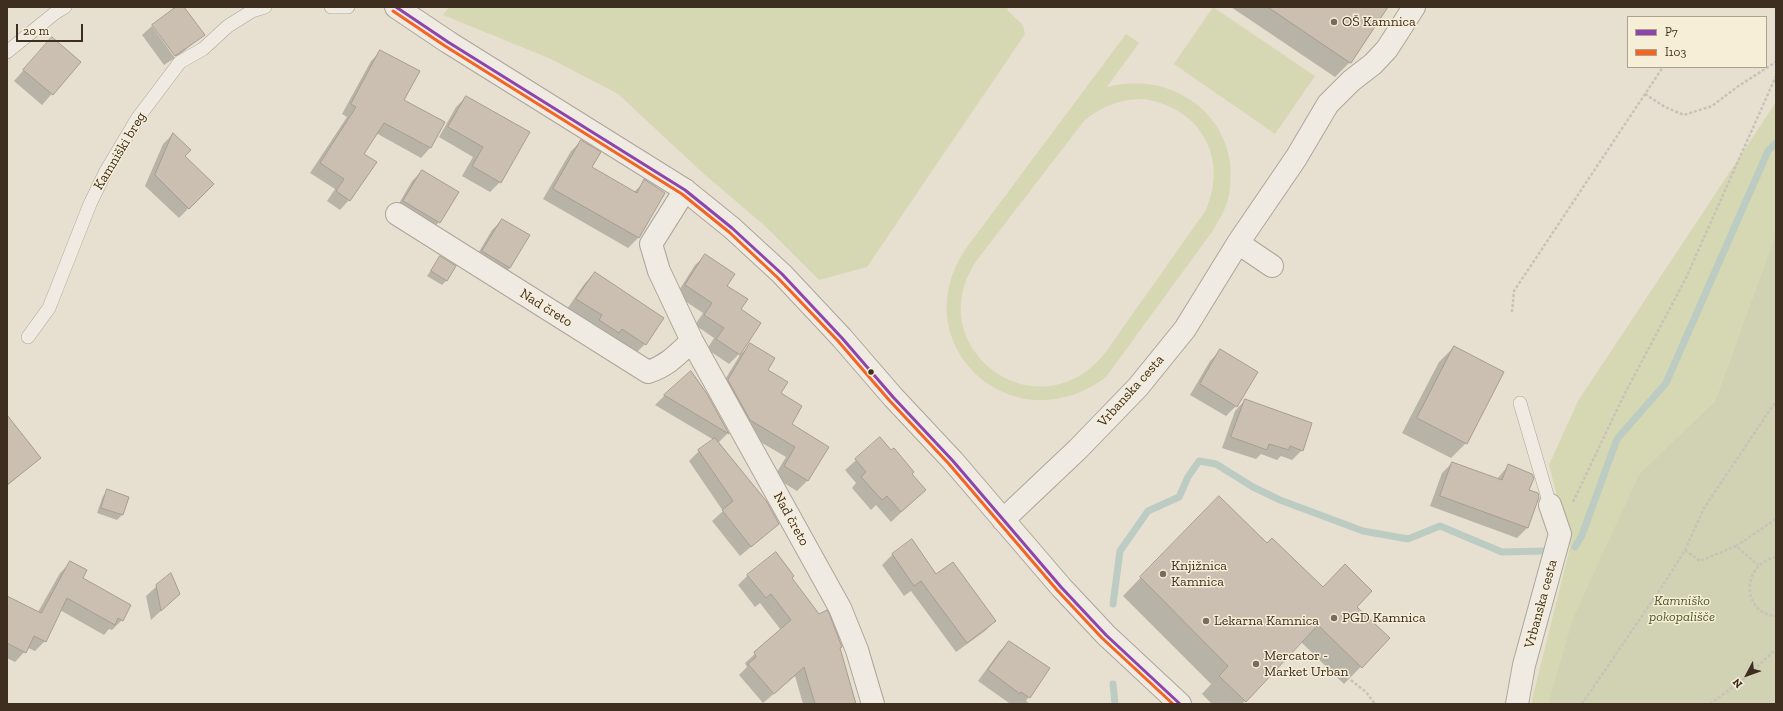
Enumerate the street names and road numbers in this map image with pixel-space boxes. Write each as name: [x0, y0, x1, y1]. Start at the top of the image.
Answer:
street label: Kamniški breg: [90, 109, 150, 193]
street label: Nad čreto: [517, 285, 575, 331]
street label: Vrbanska cesta: [1094, 352, 1168, 430]
street label: Nad čreto: [769, 489, 813, 549]
street label: Vrbanska cesta: [1521, 558, 1561, 650]

